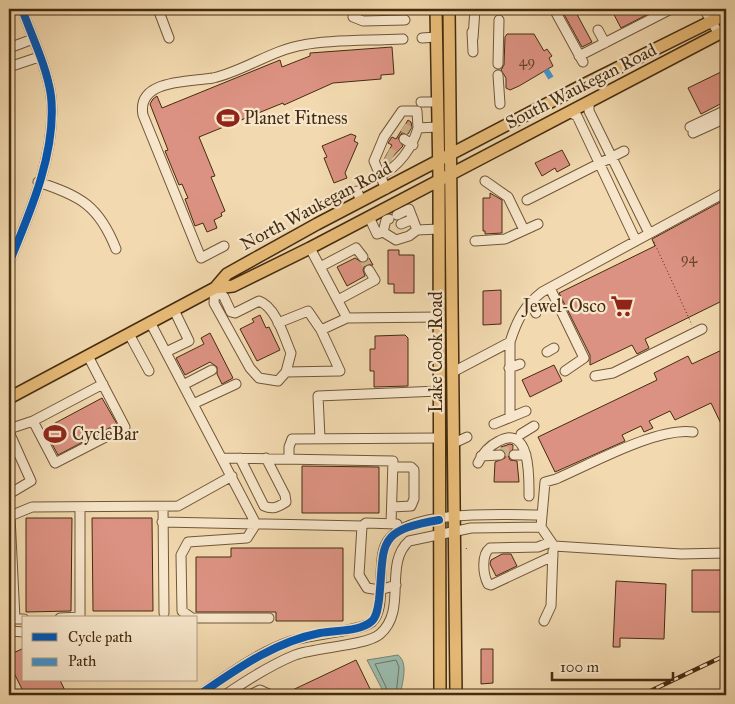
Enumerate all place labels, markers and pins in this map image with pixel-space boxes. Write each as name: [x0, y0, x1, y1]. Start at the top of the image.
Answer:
sports icon: Planet Fitness: [215, 105, 241, 131]
place label: Planet Fitness: [244, 107, 348, 129]
supermarket icon: Jewel-Osco: [609, 293, 635, 319]
place label: Jewel-Osco: [521, 295, 606, 318]
sports icon: CycleBar: [42, 421, 68, 447]
place label: CycleBar: [72, 423, 139, 445]

